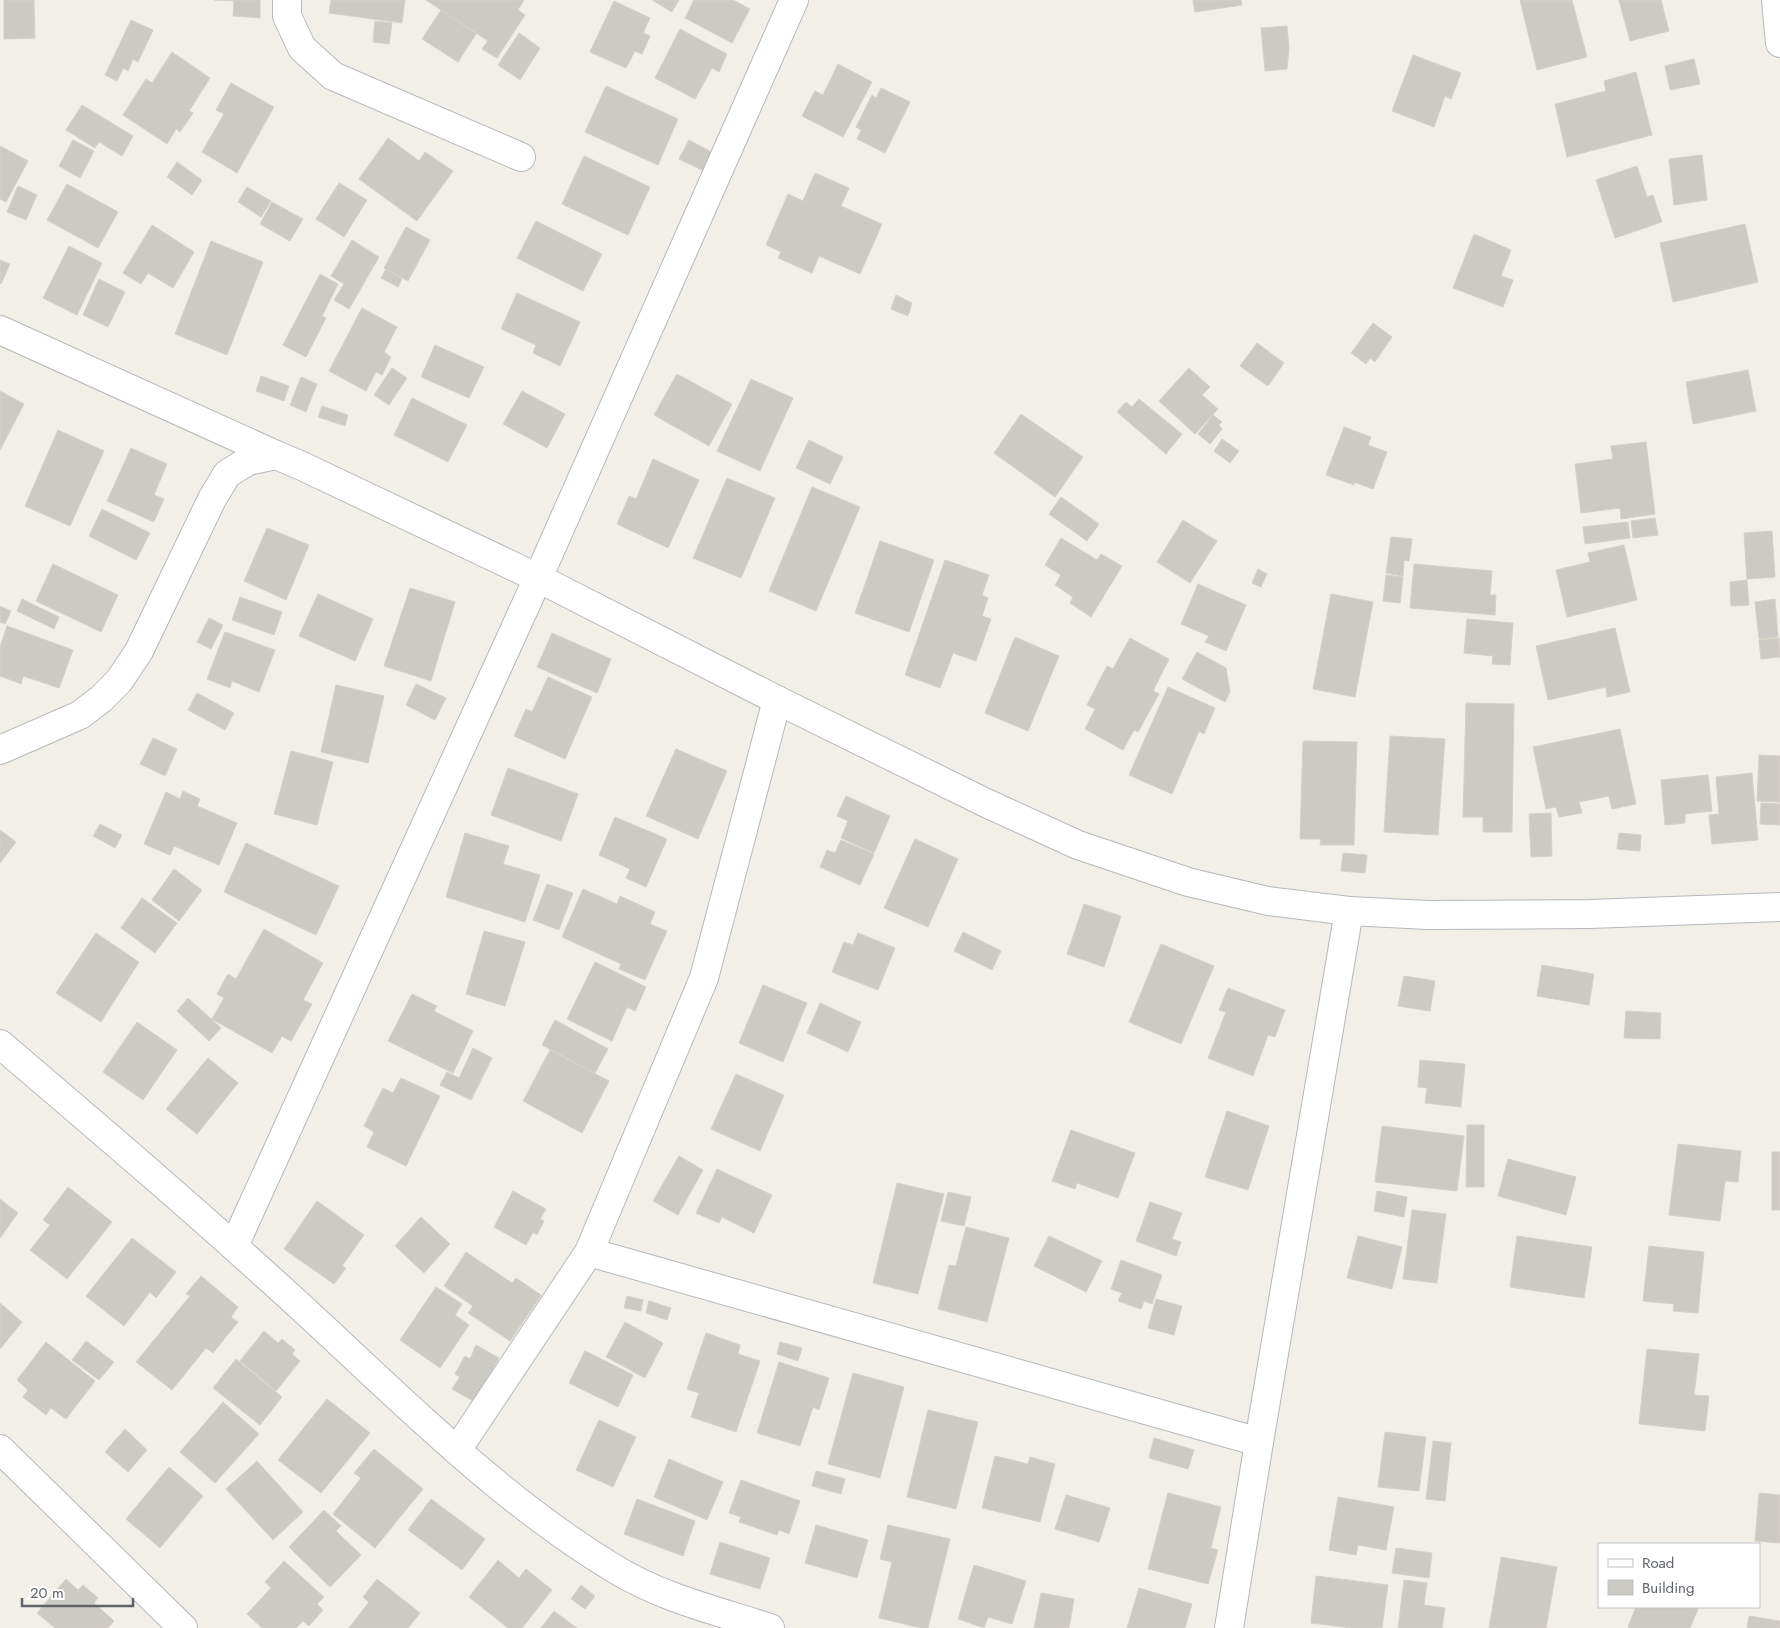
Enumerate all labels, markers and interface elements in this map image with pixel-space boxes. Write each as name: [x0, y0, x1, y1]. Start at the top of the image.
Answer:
legend: [1598, 1543, 1760, 1608]
text: Road: [1642, 1552, 1674, 1574]
scale bar: [22, 1576, 134, 1608]
text: Building: [1642, 1577, 1694, 1599]
text: 20 m: [30, 1582, 64, 1604]

